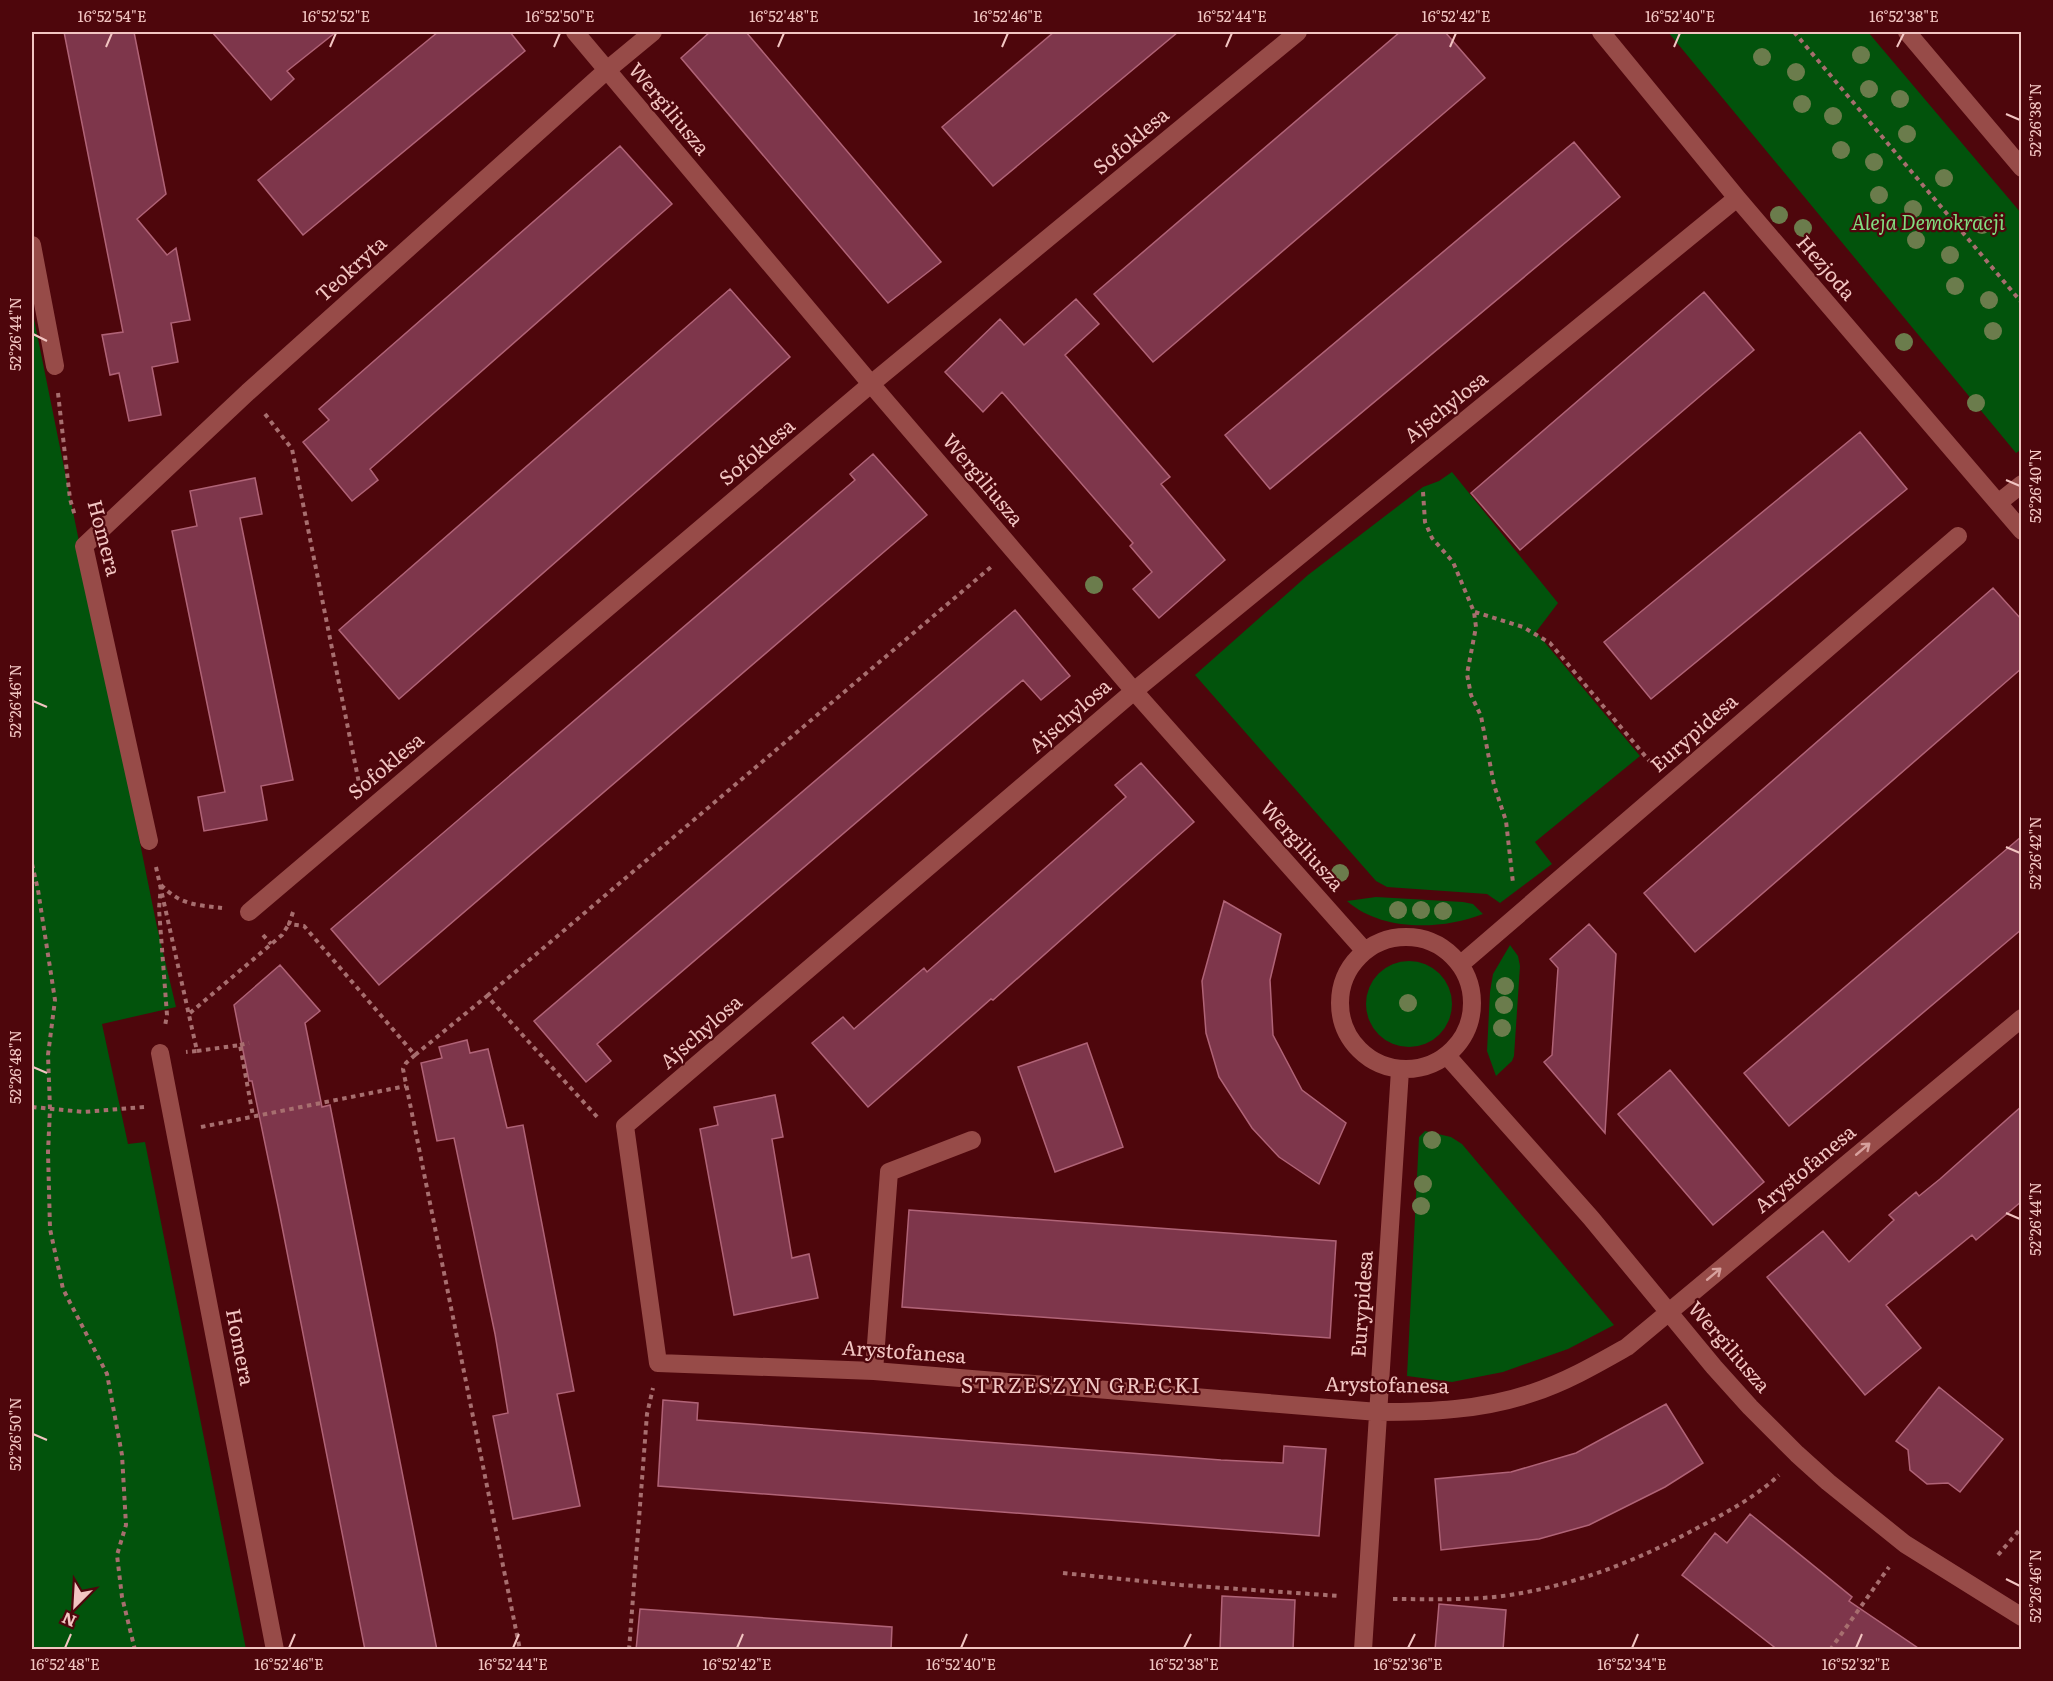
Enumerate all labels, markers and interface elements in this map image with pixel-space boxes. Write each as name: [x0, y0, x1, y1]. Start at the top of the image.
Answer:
text: 16°52'54"E: [78, 4, 146, 27]
text: 16°52'52"E: [302, 4, 370, 27]
text: 16°52'50"E: [525, 4, 595, 27]
text: 16°52'48"E: [749, 4, 819, 27]
text: 16°52'46"E: [973, 4, 1043, 27]
text: 16°52'44"E: [1197, 4, 1267, 27]
text: 16°52'42"E: [1422, 4, 1490, 27]
text: 16°52'40"E: [1645, 4, 1715, 27]
text: 16°52'38"E: [1869, 4, 1939, 27]
street label: Wergiliusza: [623, 55, 718, 161]
text: 52°26'38"N: [2023, 83, 2046, 157]
street label: Sofoklesa: [1085, 99, 1174, 180]
park label: Aleja Demokracji: [1851, 206, 2005, 236]
street label: Teokryta: [307, 227, 392, 308]
street label: Hezjoda: [1791, 228, 1864, 306]
text: 52°26'44"N: [3, 297, 26, 371]
street label: Ajschylosa: [1396, 362, 1493, 449]
street label: Sofoklesa: [711, 410, 800, 491]
street label: Wergiliusza: [937, 426, 1032, 532]
text: 52°26'40"N: [2023, 449, 2046, 523]
street label: Homera: [81, 496, 131, 579]
text: 52°26'46"N: [3, 664, 26, 738]
street label: Ajschylosa: [1021, 670, 1117, 759]
street label: Eurypidesa: [1642, 685, 1743, 778]
street label: Sofoklesa: [340, 724, 429, 805]
street label: Wergiliusza: [1255, 793, 1353, 897]
text: 52°26'42"N: [2023, 816, 2046, 890]
street label: Ajschylosa: [652, 986, 748, 1075]
text: 52°26'48"N: [3, 1030, 26, 1104]
street label: Arystofanesa: [1746, 1116, 1861, 1219]
one-way arrow: [1855, 1143, 1871, 1156]
text: 52°26'44"N: [2023, 1182, 2046, 1256]
street label: Eurypidesa: [1341, 1249, 1379, 1358]
one-way arrow: [1706, 1267, 1721, 1281]
street label: Wergiliusza: [1682, 1293, 1779, 1398]
street label: Homera: [220, 1306, 264, 1388]
street label: Arystofanesa: [841, 1331, 967, 1369]
street label: Arystofanesa: [1325, 1367, 1450, 1399]
district label: STRZESZYN GRECKI: [961, 1368, 1201, 1399]
text: 52°26'50"N: [3, 1397, 26, 1471]
text: 52°26'46"N: [2023, 1549, 2046, 1623]
north arrow: [45, 1576, 105, 1636]
text: N: [57, 1607, 80, 1634]
text: 16°52'48"E: [30, 1652, 100, 1675]
text: 16°52'46"E: [254, 1652, 324, 1675]
text: 16°52'44"E: [478, 1652, 548, 1675]
text: 16°52'42"E: [703, 1652, 771, 1675]
text: 16°52'40"E: [926, 1652, 996, 1675]
text: 16°52'38"E: [1149, 1652, 1219, 1675]
text: 16°52'36"E: [1373, 1652, 1443, 1675]
text: 16°52'34"E: [1597, 1652, 1667, 1675]
text: 16°52'32"E: [1822, 1652, 1890, 1675]

